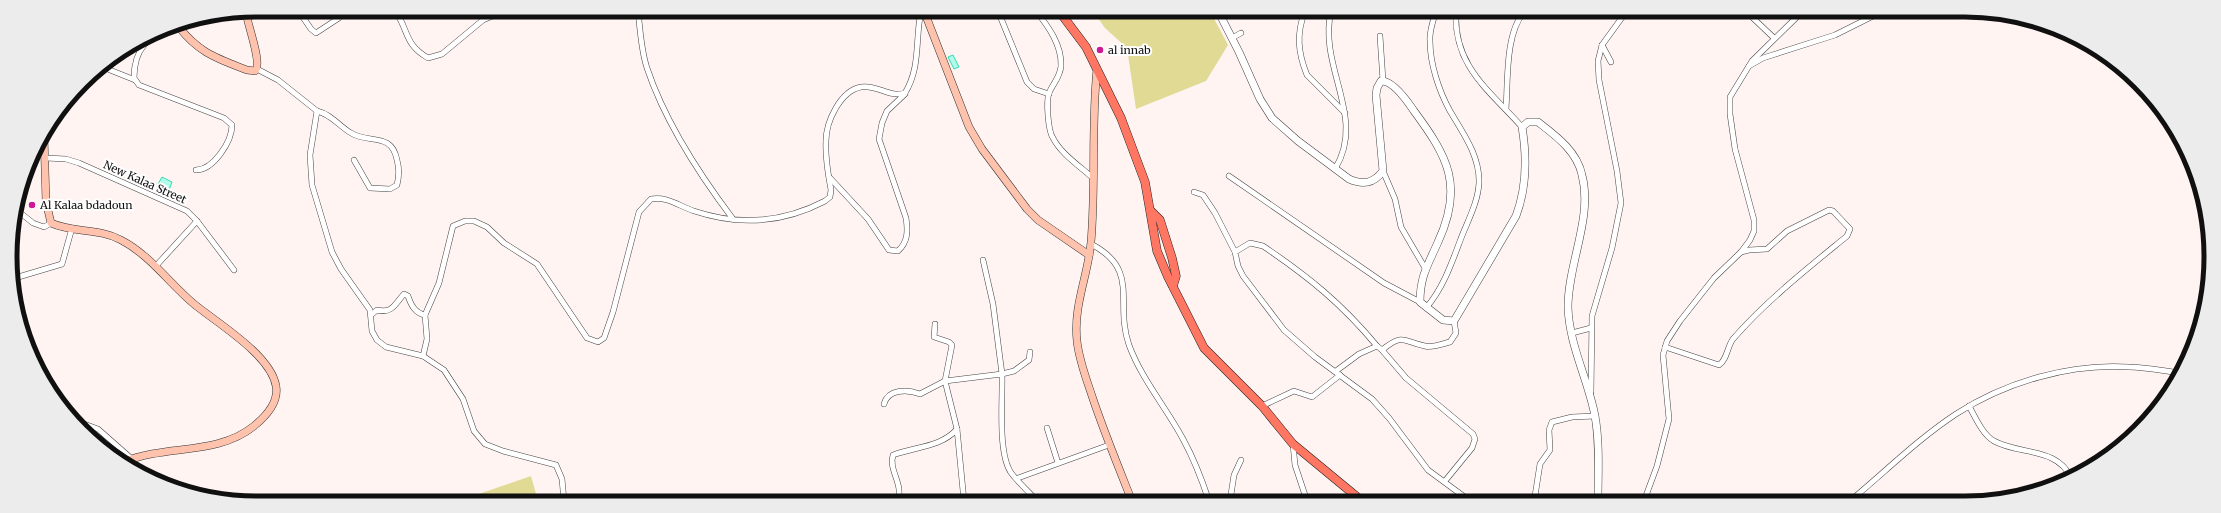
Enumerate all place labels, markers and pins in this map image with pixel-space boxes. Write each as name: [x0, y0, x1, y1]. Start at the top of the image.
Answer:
place label: al innab: [1108, 43, 1151, 57]
marker: al innab: [1095, 45, 1105, 55]
place label: Al Kalaa bdadoun: [39, 198, 133, 212]
marker: Al Kalaa bdadoun: [27, 200, 37, 210]

